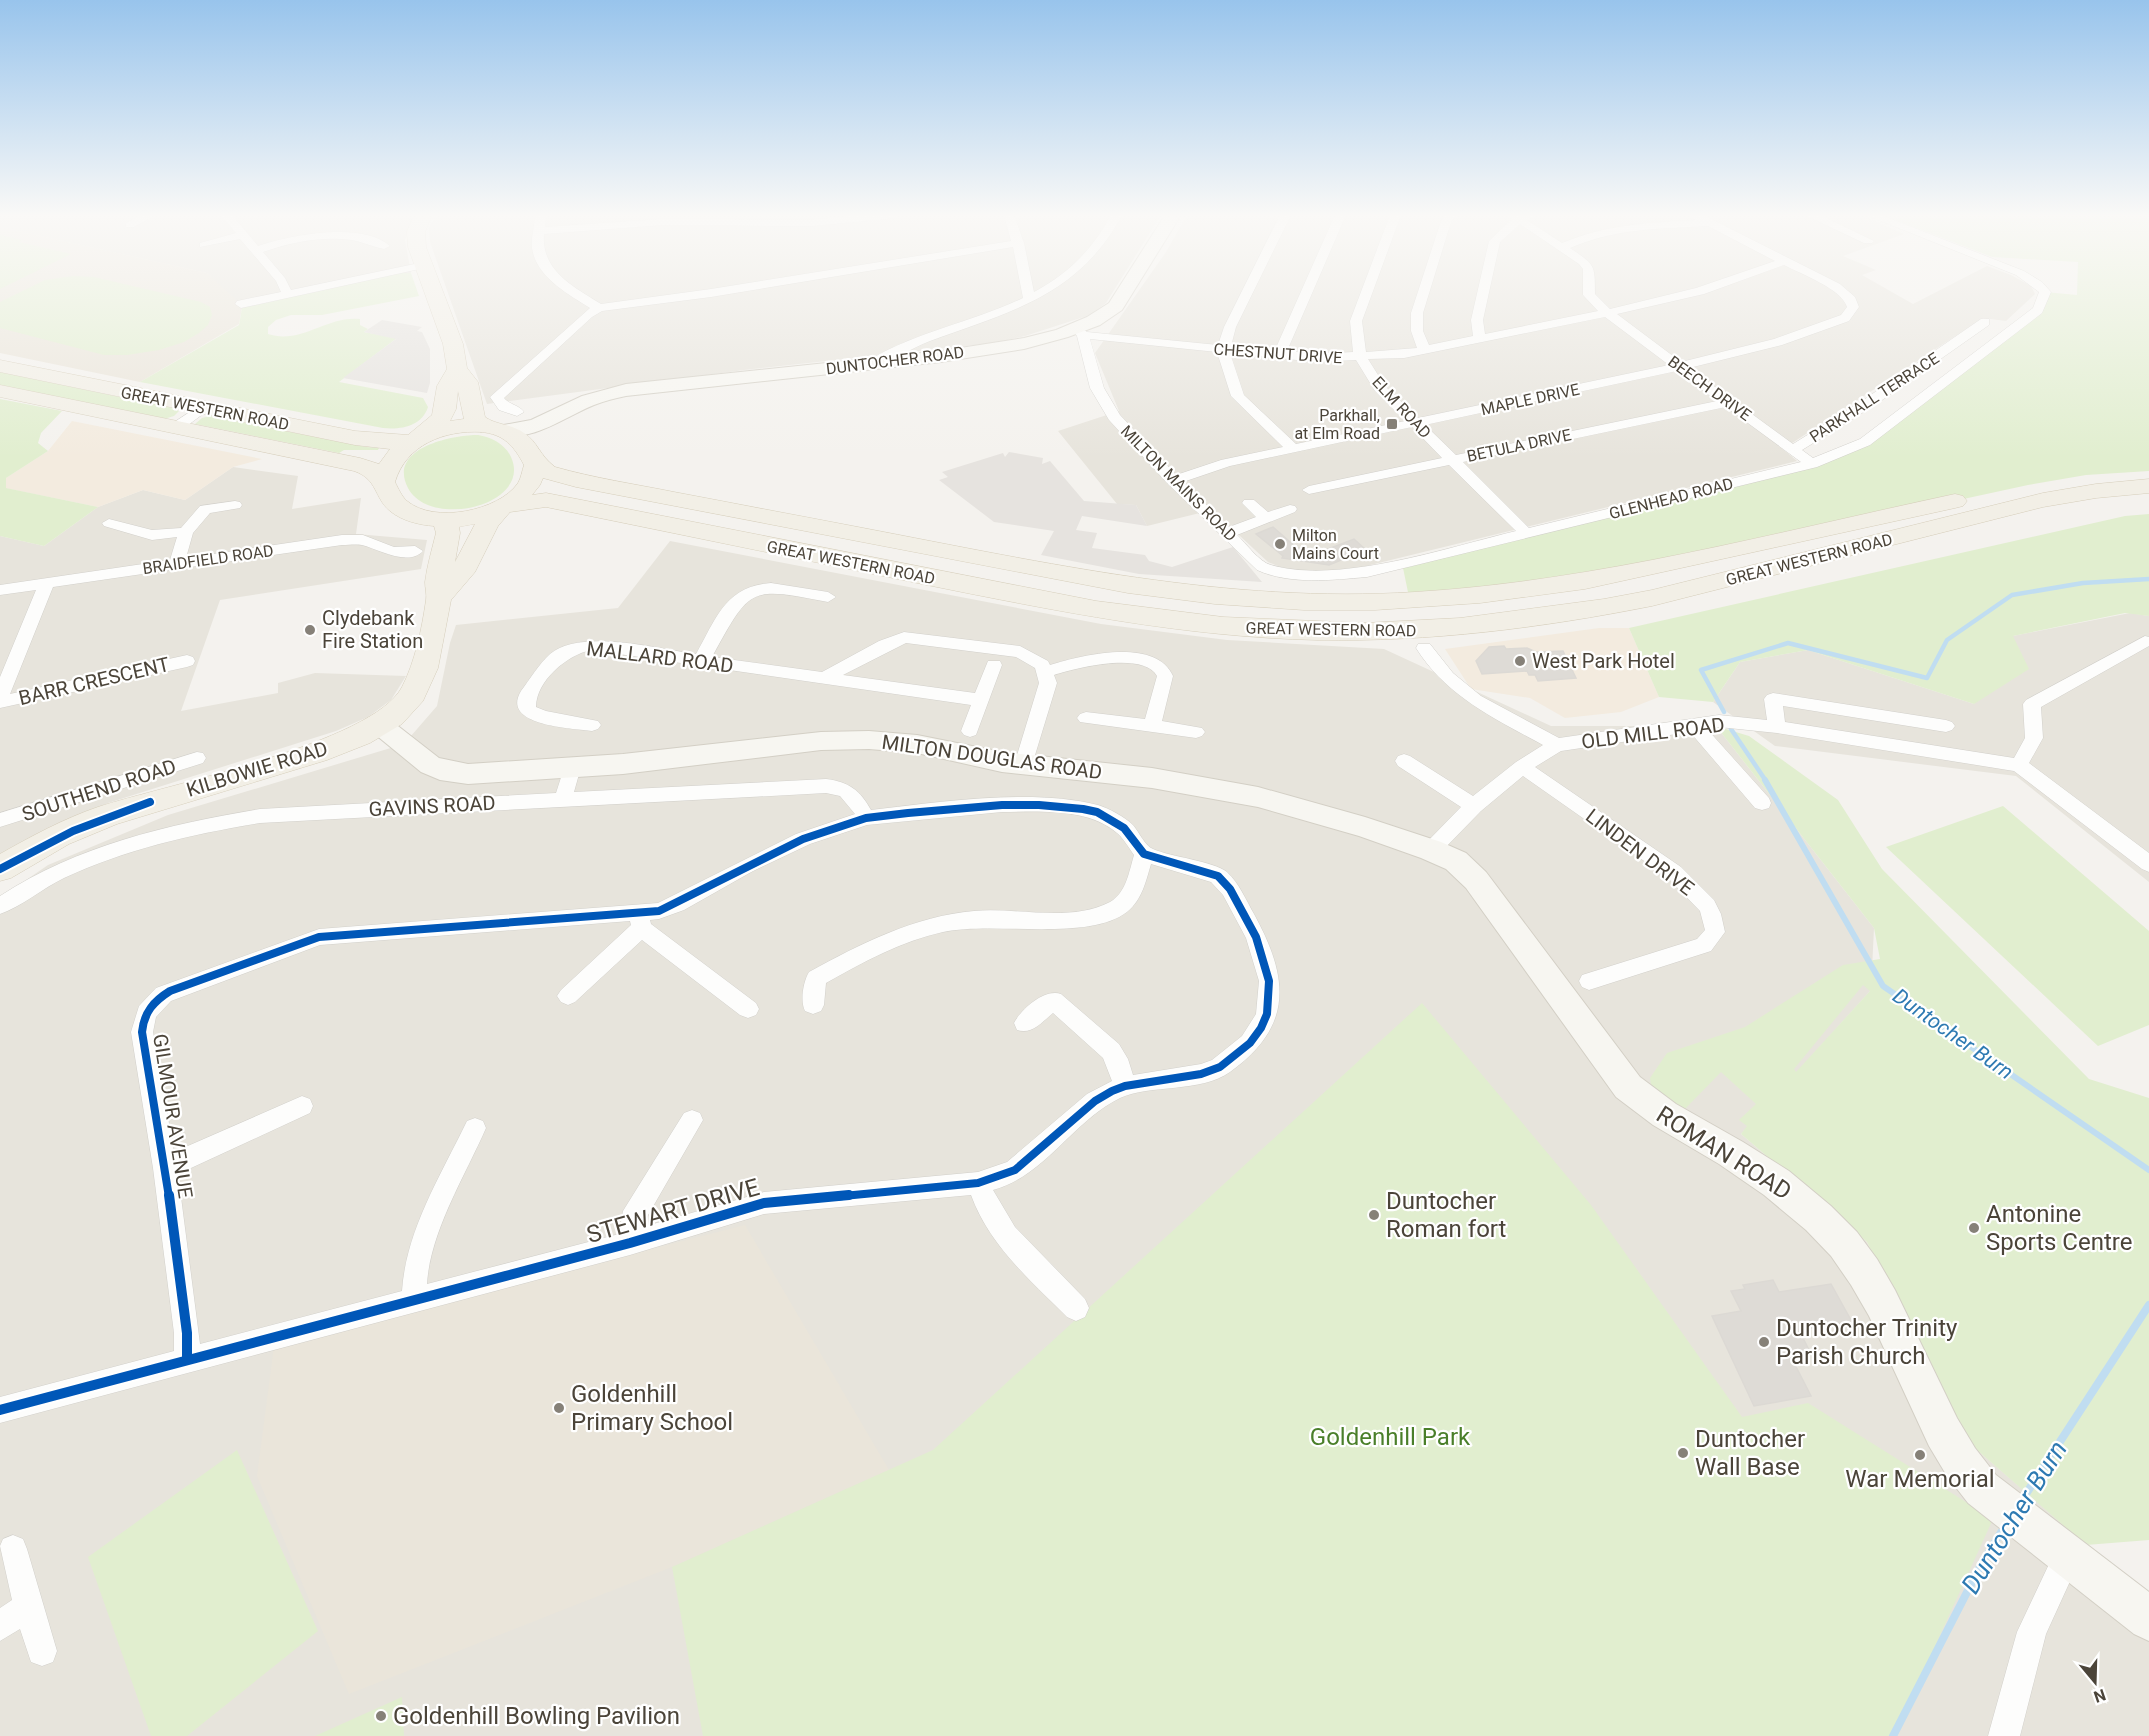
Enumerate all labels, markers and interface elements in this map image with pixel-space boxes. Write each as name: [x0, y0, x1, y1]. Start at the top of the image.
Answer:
street label: CHESTNUT DRIVE: [1213, 340, 1343, 367]
street label: DUNTOCHER ROAD: [825, 343, 965, 378]
street label: PARKHALL TERRACE: [1806, 348, 1943, 446]
street label: BEECH DRIVE: [1664, 352, 1755, 425]
street label: ELM ROAD: [1368, 373, 1435, 442]
street label: MAPLE DRIVE: [1479, 380, 1581, 419]
street label: GREAT WESTERN ROAD: [119, 383, 291, 434]
place label: Parkhall, at Elm Road: [1294, 406, 1380, 443]
marker: Parkhall, at Elm Road: [1385, 417, 1399, 431]
street label: MILTON MAINS ROAD: [1117, 422, 1240, 545]
street label: BETULA DRIVE: [1465, 425, 1573, 466]
street label: GLENHEAD ROAD: [1607, 474, 1735, 523]
place label: Milton Mains Court: [1292, 526, 1379, 563]
street label: GREAT WESTERN ROAD: [1724, 530, 1894, 589]
street label: GREAT WESTERN ROAD: [765, 537, 937, 588]
marker: Milton Mains Court: [1273, 537, 1287, 551]
street label: BRAIDFIELD ROAD: [141, 541, 275, 578]
place label: Clydebank Fire Station: [322, 606, 423, 653]
street label: GREAT WESTERN ROAD: [1245, 619, 1417, 640]
marker: Clydebank Fire Station: [303, 623, 317, 637]
street label: MALLARD ROAD: [585, 636, 735, 678]
place label: West Park Hotel: [1532, 649, 1675, 673]
street label: BARR CRESCENT: [16, 652, 172, 710]
marker: West Park Hotel: [1513, 654, 1527, 668]
street label: OLD MILL ROAD: [1580, 712, 1726, 754]
street label: MILTON DOUGLAS ROAD: [880, 730, 1104, 784]
street label: KILBOWIE ROAD: [183, 736, 331, 802]
street label: SOUTHEND ROAD: [19, 754, 179, 826]
street label: GAVINS ROAD: [368, 791, 496, 821]
street label: LINDEN DRIVE: [1581, 804, 1699, 900]
water label: Duntocher Burn: [1888, 984, 2018, 1084]
street label: GILMOUR AVENUE: [148, 1032, 198, 1200]
street label: ROMAN ROAD: [1651, 1100, 1797, 1206]
street label: STEWART DRIVE: [583, 1173, 763, 1249]
place label: Duntocher Roman fort: [1386, 1187, 1507, 1243]
place label: Antonine Sports Centre: [1986, 1200, 2132, 1256]
marker: Duntocher Roman fort: [1367, 1208, 1381, 1222]
marker: Antonine Sports Centre: [1967, 1221, 1981, 1235]
place label: Duntocher Trinity Parish Church: [1776, 1314, 1958, 1370]
marker: Duntocher Trinity Parish Church: [1757, 1335, 1771, 1349]
place label: Goldenhill Primary School: [571, 1380, 733, 1436]
marker: Goldenhill Primary School: [552, 1401, 566, 1415]
park label: Goldenhill Park: [1310, 1423, 1471, 1451]
place label: Duntocher Wall Base: [1695, 1425, 1805, 1481]
water label: Duntocher Burn: [1955, 1435, 2073, 1599]
marker: Duntocher Wall Base: [1676, 1446, 1690, 1460]
marker: War Memorial: [1913, 1448, 1927, 1462]
place label: War Memorial: [1845, 1465, 1995, 1493]
north arrow: [2065, 1652, 2125, 1712]
text: N: [2091, 1685, 2108, 1707]
place label: Goldenhill Bowling Pavilion: [393, 1702, 680, 1730]
marker: Goldenhill Bowling Pavilion: [374, 1709, 388, 1723]

